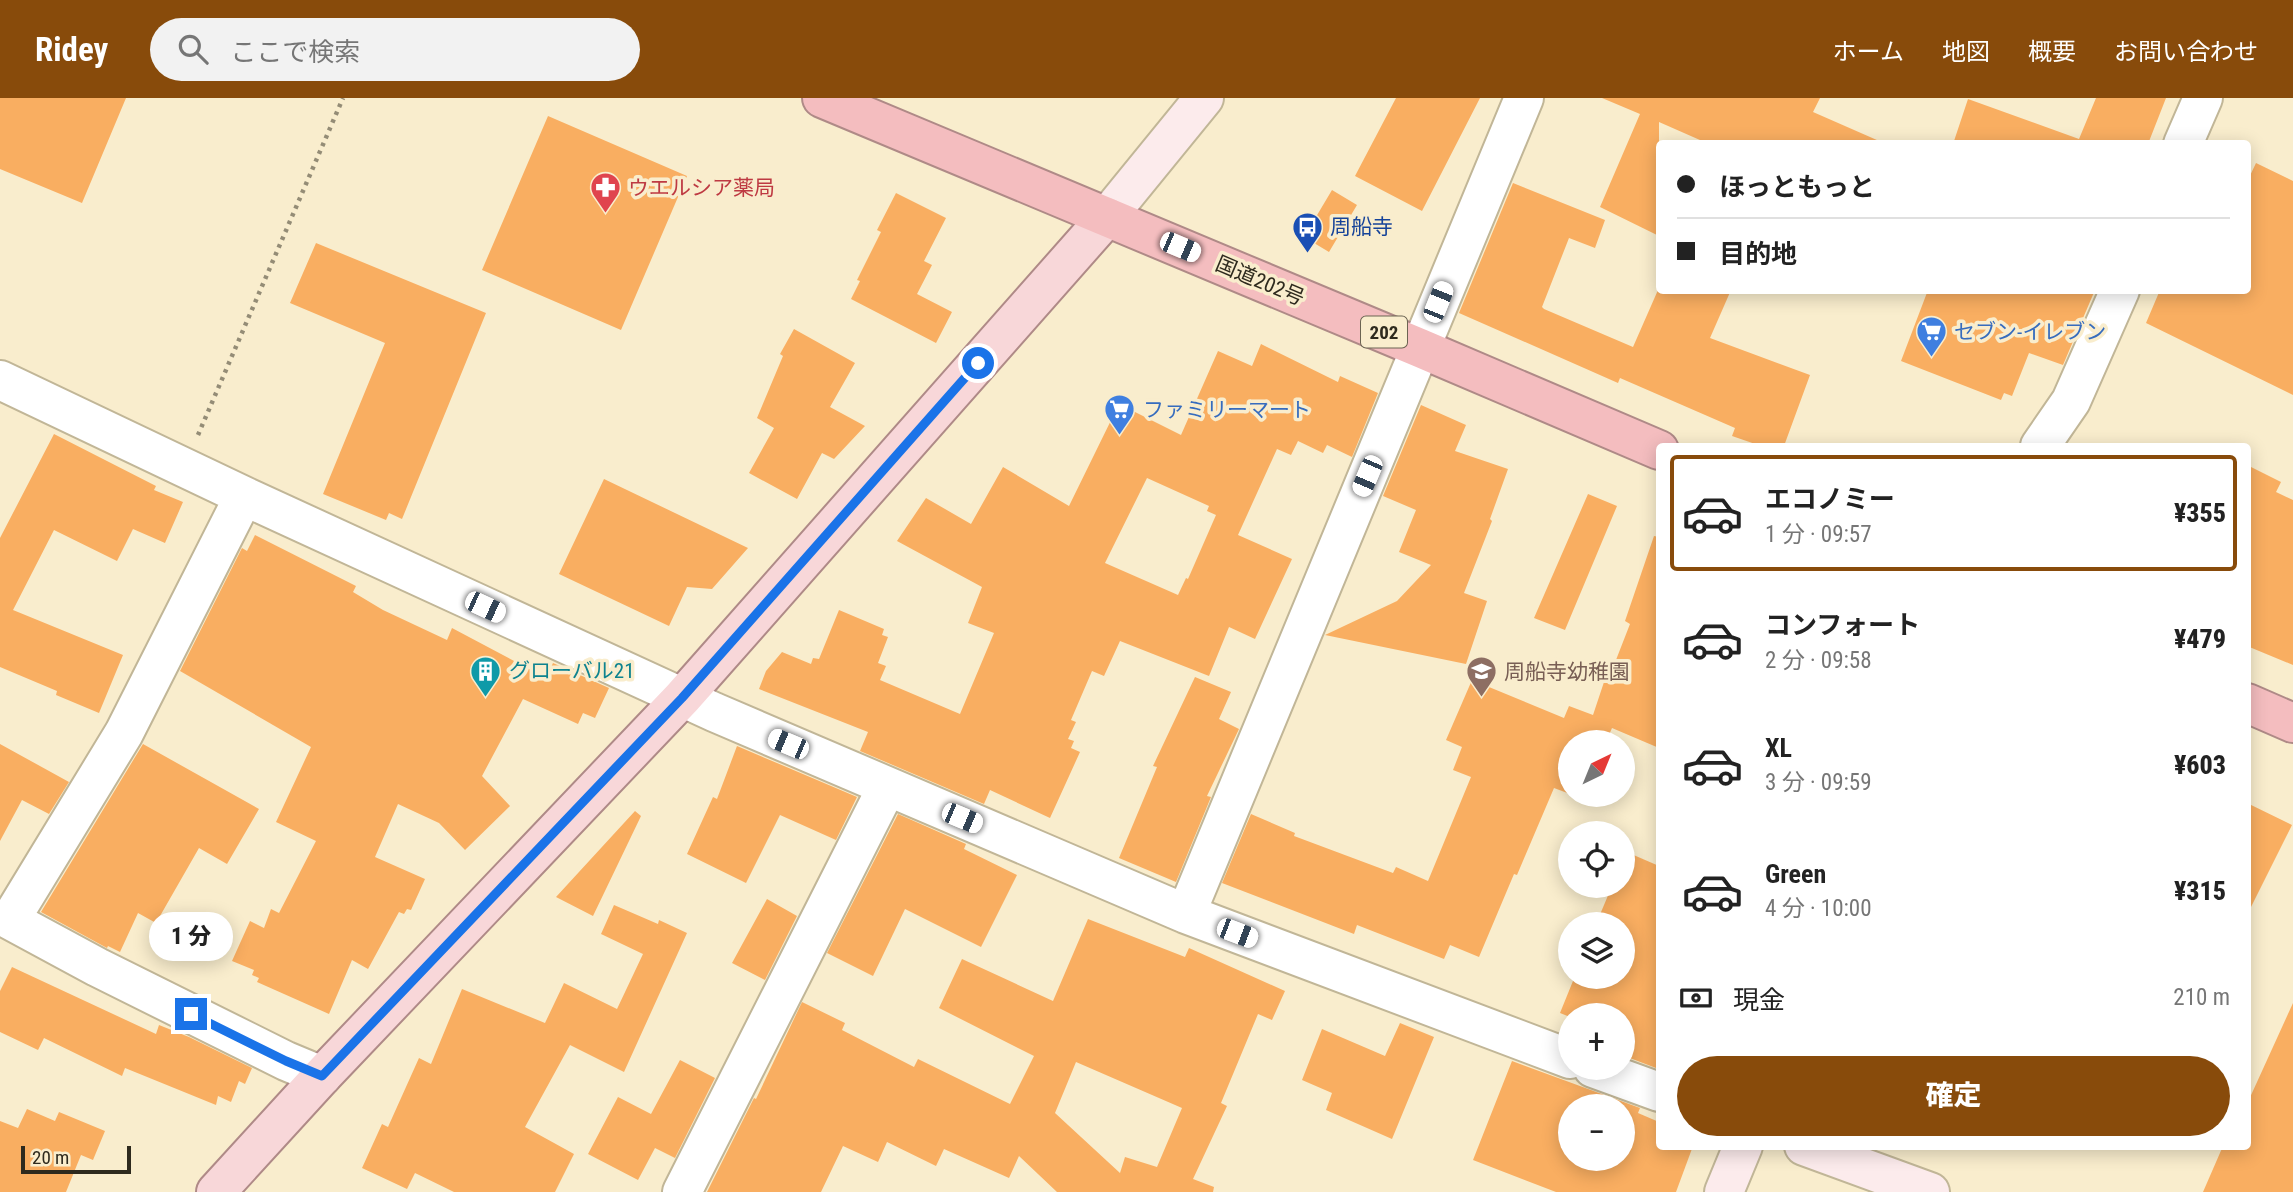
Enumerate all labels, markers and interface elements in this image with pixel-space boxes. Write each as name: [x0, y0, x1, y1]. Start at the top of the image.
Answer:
search box: [150, 18, 640, 81]
text: Ridey: [35, 30, 108, 69]
icon: search: [174, 30, 212, 68]
text: ここで検索: [230, 37, 360, 67]
text: ホーム: [1833, 38, 1904, 66]
text: 地図: [1942, 38, 1990, 66]
text: 概要: [2028, 38, 2076, 66]
text: お問い合わせ: [2114, 38, 2258, 66]
pharmacy icon: ウエルシア薬局: [588, 171, 622, 215]
text: ほっともっと: [1719, 172, 1875, 202]
place label: ウエルシア薬局: [628, 176, 775, 200]
bus stop icon: 周船寺: [1290, 210, 1324, 254]
place label: 周船寺: [1330, 215, 1393, 239]
car: [1157, 229, 1204, 265]
text: 目的地: [1719, 239, 1797, 269]
street label: 国道202号: [1212, 252, 1308, 310]
car: [1421, 279, 1456, 325]
supermarket icon: セブン-イレブン: [1914, 315, 1948, 359]
road number: 202: [1361, 316, 1407, 348]
place label: セブン-イレブン: [1954, 320, 2106, 344]
route start: [962, 347, 994, 379]
supermarket icon: ファミリーマート: [1103, 393, 1137, 437]
place label: ファミリーマート: [1143, 398, 1311, 422]
car: [1350, 453, 1385, 499]
icon: car: [1681, 482, 1744, 545]
text: エコノミー: [1765, 484, 1895, 514]
text: ¥355: [2174, 498, 2226, 528]
text: 1 分 · 09:57: [1765, 521, 1872, 548]
car: [462, 589, 509, 625]
icon: car: [1681, 608, 1744, 671]
text: コンフォート: [1765, 610, 1920, 640]
text: ¥479: [2174, 624, 2226, 654]
text: 2 分 · 09:58: [1765, 647, 1872, 674]
building icon: グローバル21: [469, 654, 503, 698]
school or university icon: 周船寺幼稚園: [1464, 655, 1498, 699]
place label: グローバル21: [509, 659, 635, 683]
place label: 周船寺幼稚園: [1504, 660, 1630, 684]
car: [765, 726, 812, 762]
north arrow: [1558, 730, 1634, 807]
map controls: [1558, 730, 1635, 1171]
text: XL: [1765, 733, 1792, 763]
icon: car: [1681, 734, 1744, 797]
text: ¥603: [2174, 750, 2226, 780]
text: 3 分 · 09:59: [1765, 769, 1872, 796]
car: [939, 800, 986, 836]
button: locate: [1558, 821, 1635, 898]
text: Green: [1765, 859, 1826, 889]
icon: car: [1681, 860, 1744, 923]
text: ¥315: [2174, 876, 2226, 906]
text: 4 分 · 10:00: [1765, 895, 1872, 922]
callout: 1 分: [149, 912, 233, 962]
button: layers: [1558, 912, 1635, 989]
car: [1214, 916, 1261, 950]
text: 1 分: [171, 923, 211, 950]
icon: cash: [1677, 979, 1715, 1017]
text: 210 m: [2173, 984, 2230, 1011]
text: 現金: [1733, 985, 1785, 1015]
route end: [175, 998, 207, 1030]
button: +: [1558, 1003, 1635, 1080]
button: 確定: [1677, 1056, 2230, 1136]
button: −: [1558, 1094, 1635, 1171]
scale bar: [21, 1143, 131, 1175]
text: 20 m: [32, 1146, 69, 1169]

